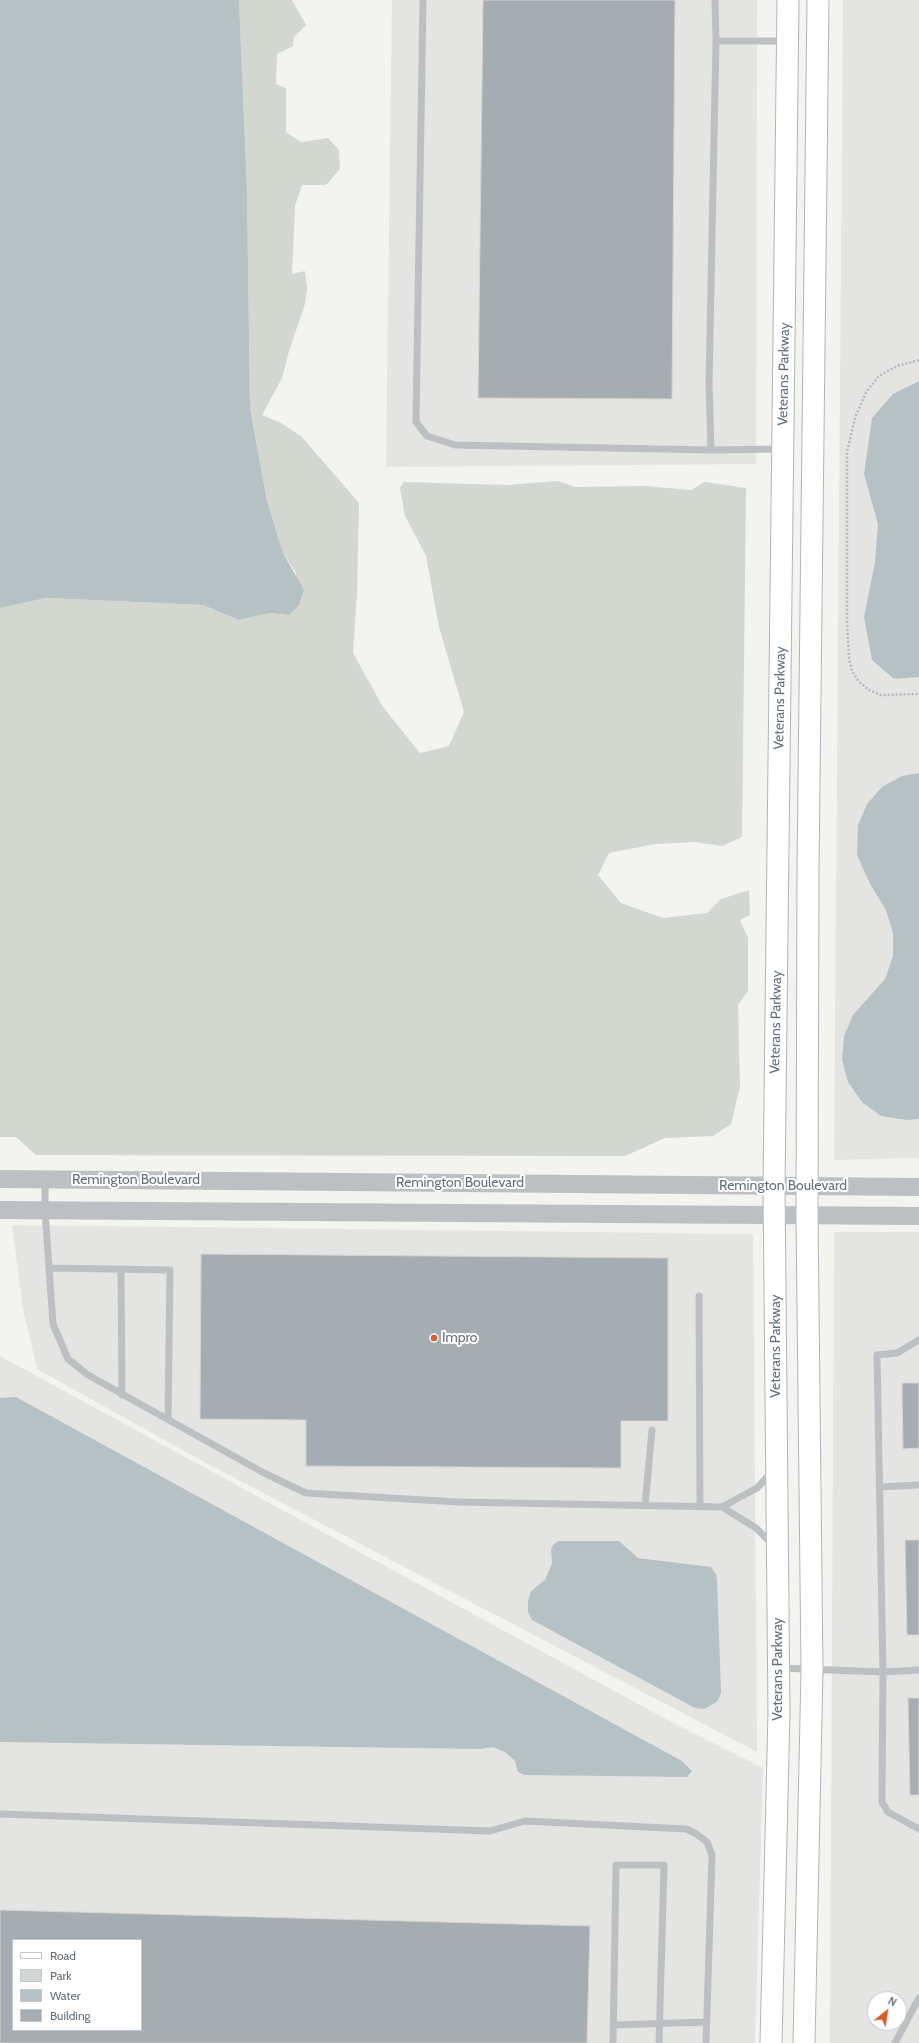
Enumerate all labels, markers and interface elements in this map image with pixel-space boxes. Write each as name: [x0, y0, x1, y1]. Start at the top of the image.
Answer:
street label: Veterans Parkway: [775, 322, 793, 426]
street label: Veterans Parkway: [771, 646, 789, 750]
street label: Veterans Parkway: [767, 970, 785, 1074]
street label: Remington Boulevard: [72, 1172, 200, 1188]
street label: Remington Boulevard: [396, 1175, 524, 1191]
street label: Remington Boulevard: [719, 1178, 847, 1194]
street label: Veterans Parkway: [768, 1294, 784, 1398]
place label: Impro: [442, 1330, 477, 1346]
marker: Impro: [429, 1333, 439, 1343]
street label: Veterans Parkway: [770, 1617, 786, 1721]
legend: [12, 1939, 142, 2031]
text: Road: [50, 1948, 76, 1963]
text: Park: [50, 1968, 72, 1983]
text: Water: [50, 1988, 80, 2003]
north arrow: [867, 1991, 907, 2031]
text: N: [886, 1993, 899, 2009]
text: Building: [50, 2008, 91, 2023]

